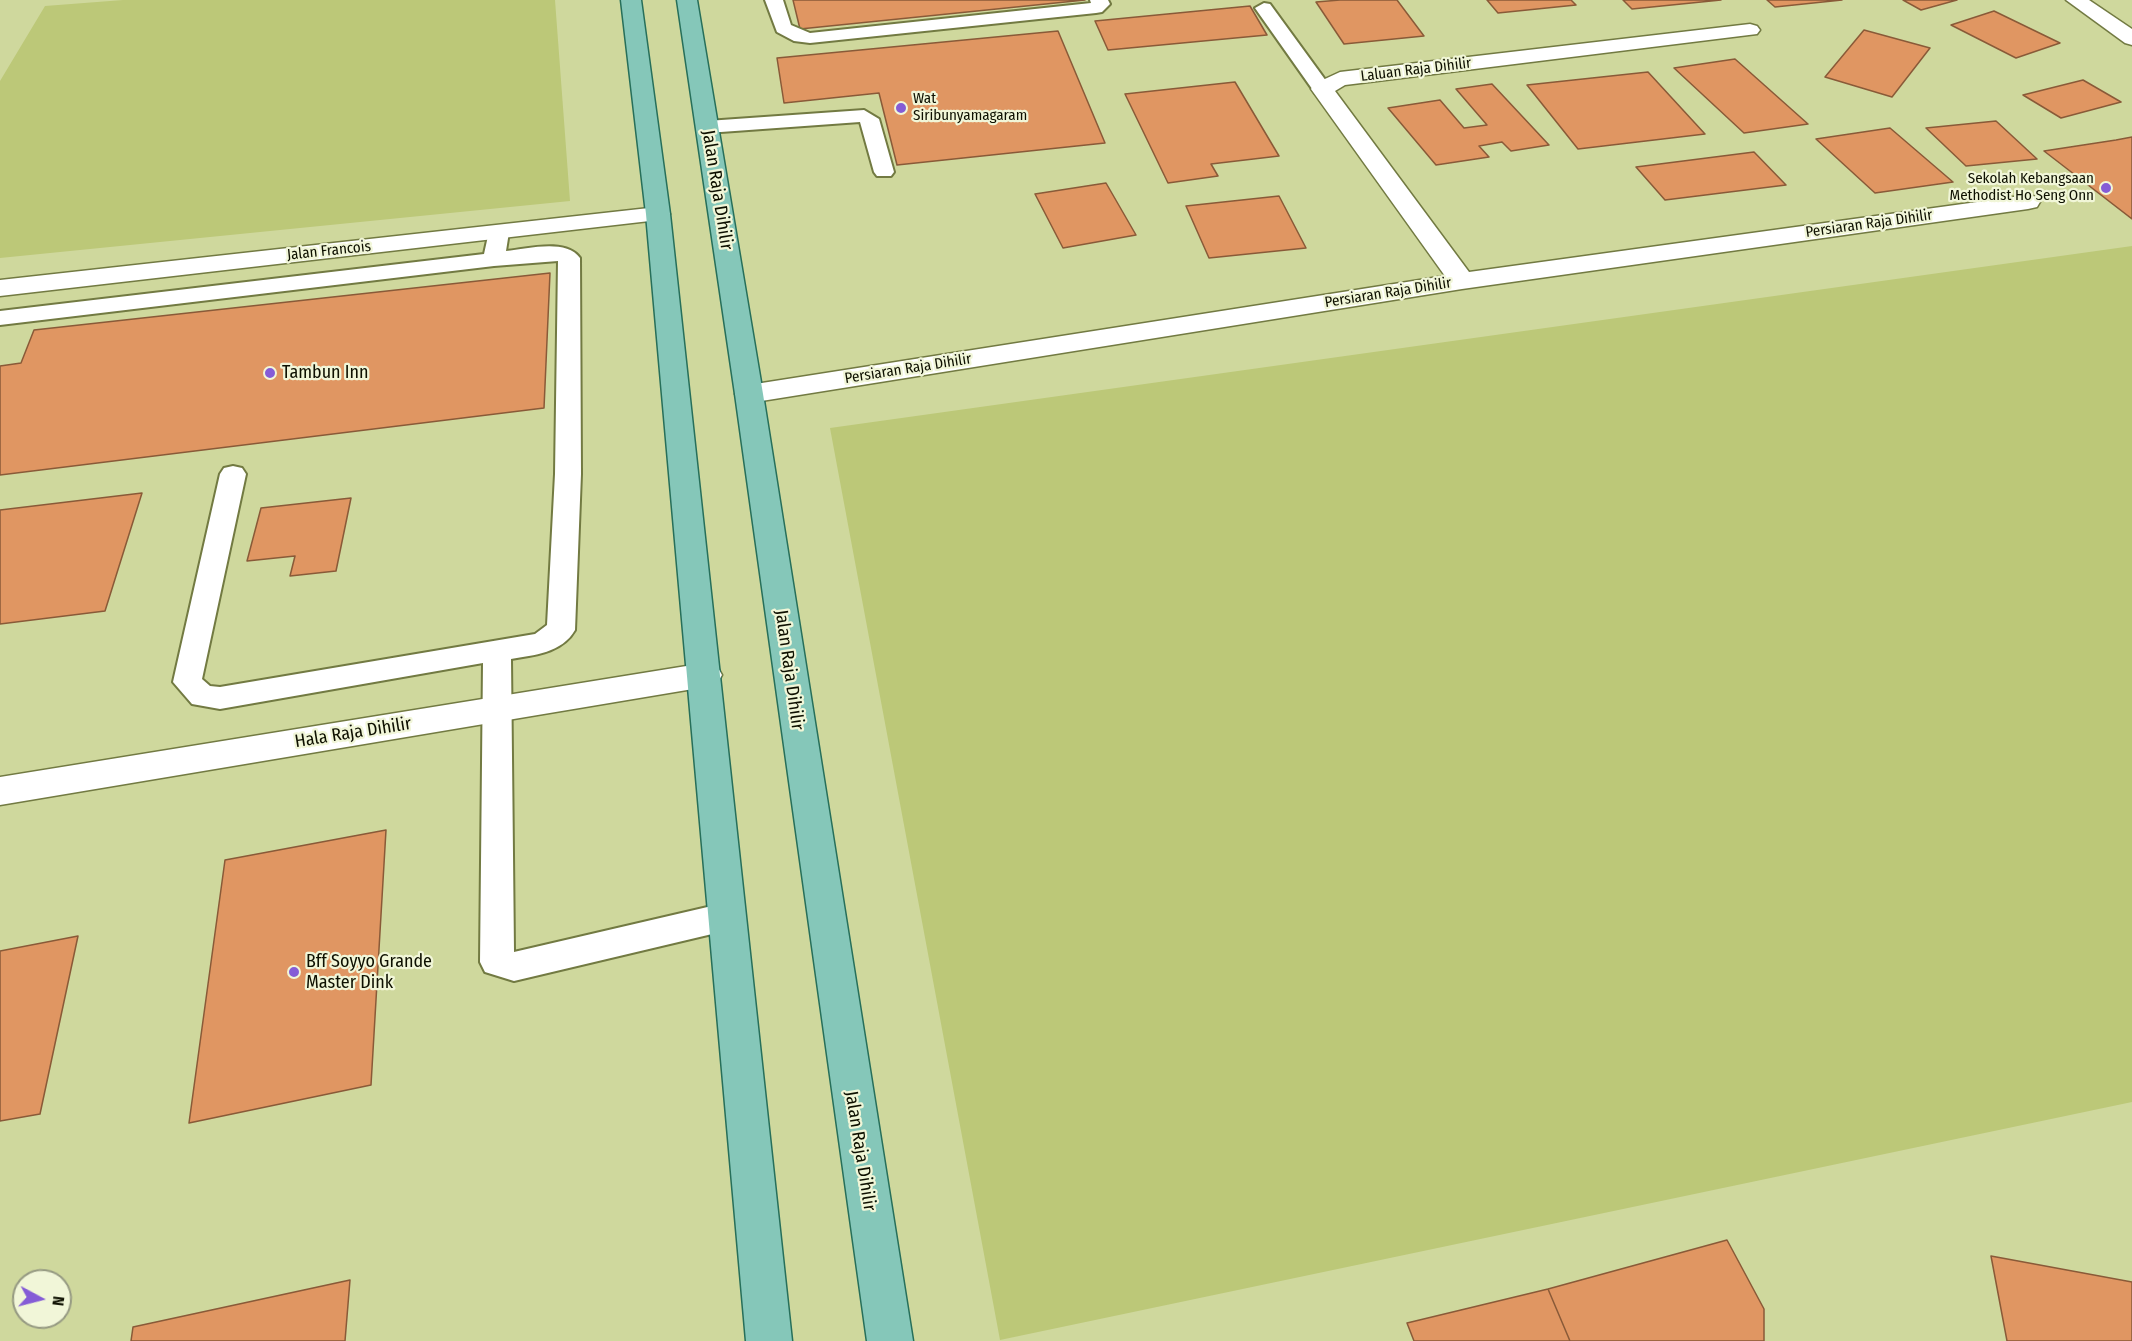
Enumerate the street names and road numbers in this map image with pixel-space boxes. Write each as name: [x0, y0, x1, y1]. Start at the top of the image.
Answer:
street label: Laluan Raja Dihilir: [1360, 54, 1472, 86]
street label: Jalan Raja Dihilir: [697, 128, 737, 252]
street label: Persiaran Raja Dihilir: [1804, 206, 1934, 242]
street label: Jalan Francois: [286, 238, 372, 264]
street label: Persiaran Raja Dihilir: [1323, 274, 1453, 312]
street label: Persiaran Raja Dihilir: [843, 350, 973, 388]
street label: Jalan Raja Dihilir: [770, 608, 808, 732]
street label: Hala Raja Dihilir: [293, 713, 413, 753]
street label: Jalan Raja Dihilir: [840, 1089, 880, 1213]

